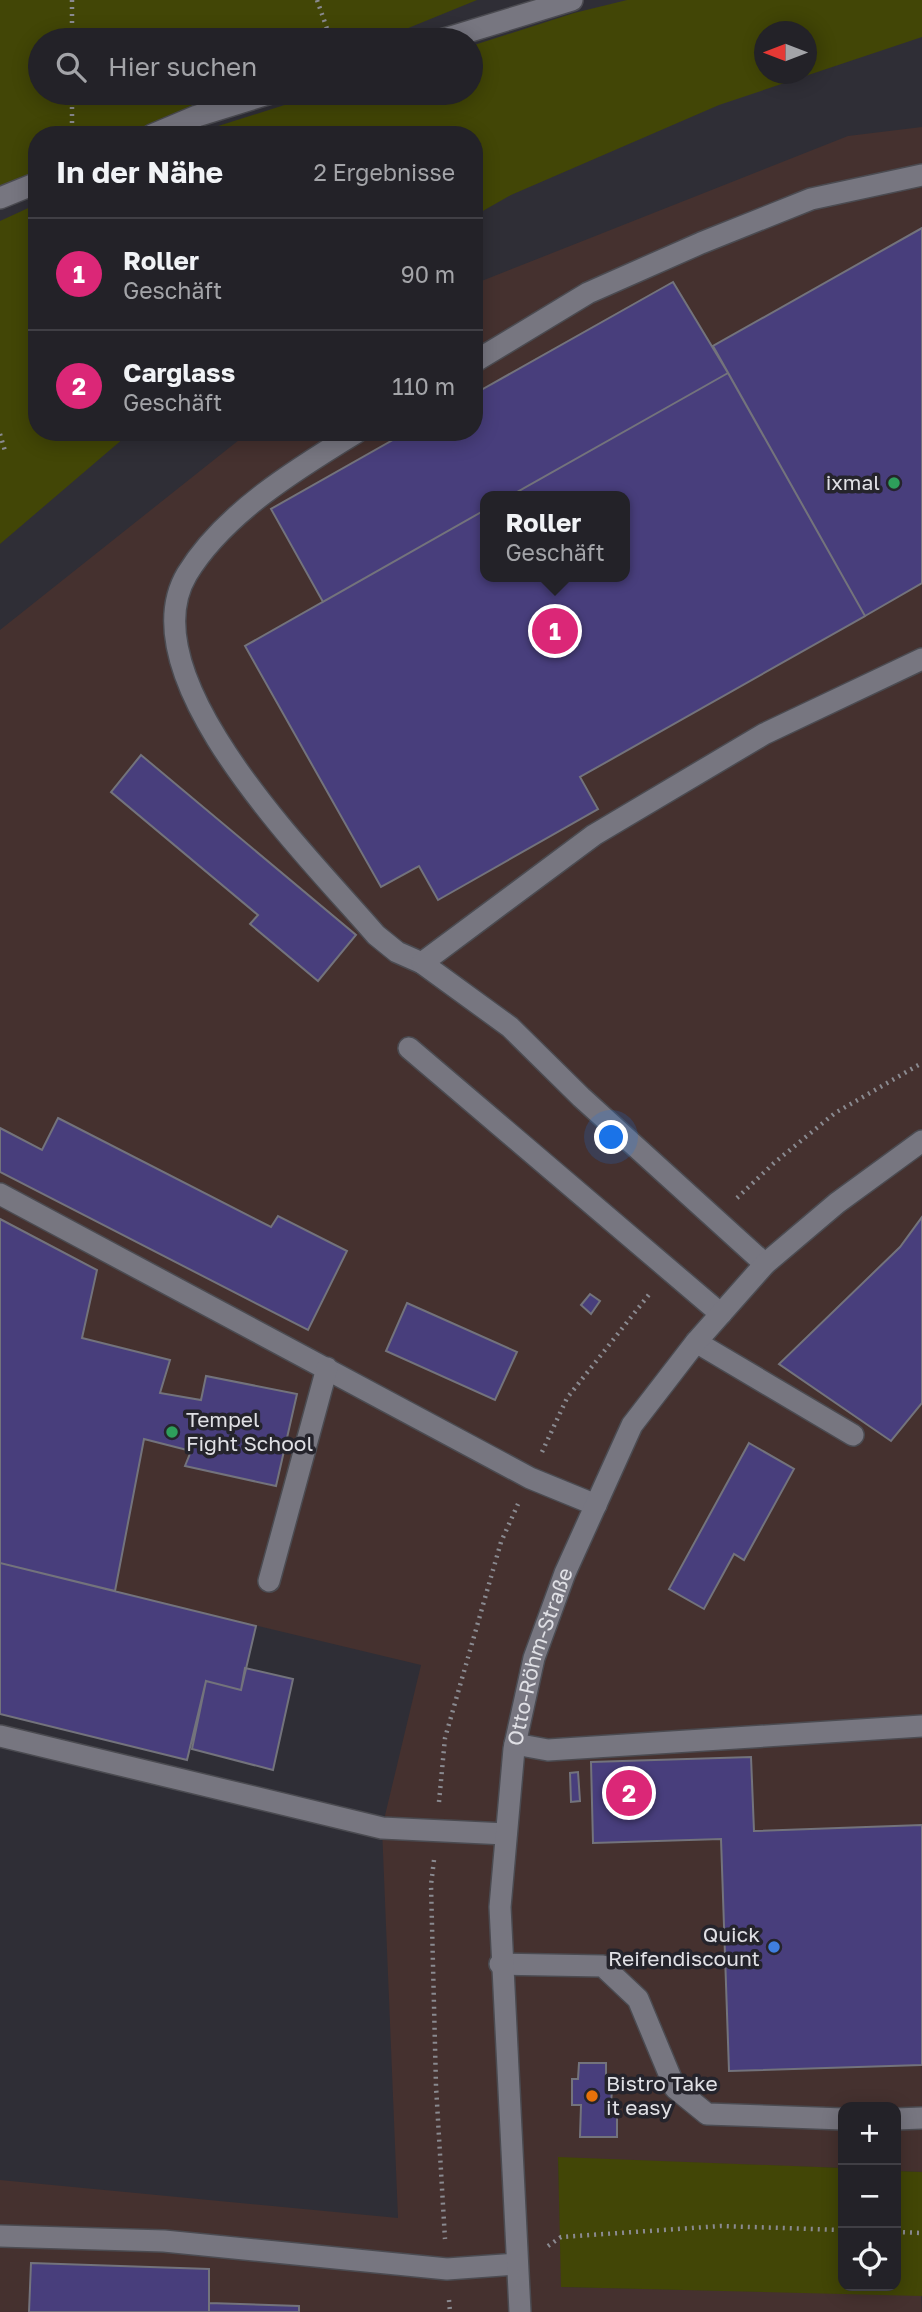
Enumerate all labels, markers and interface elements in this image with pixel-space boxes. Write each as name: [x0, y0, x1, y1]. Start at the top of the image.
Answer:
north arrow: [754, 21, 817, 84]
search box: [28, 28, 483, 105]
icon: search: [52, 48, 90, 86]
text: Hier suchen: [108, 51, 257, 82]
text: In der Nähe: [56, 154, 223, 190]
text: 2 Ergebnisse: [313, 158, 455, 186]
text: Roller: [123, 245, 199, 276]
text: 1: [73, 260, 85, 288]
text: 90 m: [401, 260, 455, 288]
text: Geschäft: [123, 276, 222, 304]
text: Carglass: [123, 357, 235, 388]
text: 2: [72, 372, 86, 400]
text: 110 m: [392, 372, 455, 400]
text: Geschäft: [123, 388, 222, 416]
place label: ixmal: [826, 469, 880, 495]
marker: ixmal: [886, 475, 902, 491]
popup: [480, 491, 630, 582]
text: Roller: [505, 507, 581, 538]
text: Geschäft: [505, 538, 605, 566]
pin: 1: [532, 605, 578, 657]
your location: [594, 1120, 628, 1154]
place label: Tempel Fight School: [186, 1406, 313, 1456]
marker: Tempel Fight School: [164, 1424, 180, 1440]
street label: Otto-Röhm-Straße: [501, 1564, 578, 1748]
pin: 2: [606, 1767, 652, 1819]
place label: Quick Reifendiscount: [608, 1921, 760, 1971]
marker: Quick Reifendiscount: [766, 1939, 782, 1955]
place label: Bistro Take it easy: [606, 2070, 718, 2120]
marker: Bistro Take it easy: [584, 2088, 600, 2104]
map controls: [838, 2102, 901, 2291]
button: +: [838, 2102, 901, 2165]
button: −: [838, 2165, 901, 2228]
button: locate: [838, 2228, 901, 2291]

